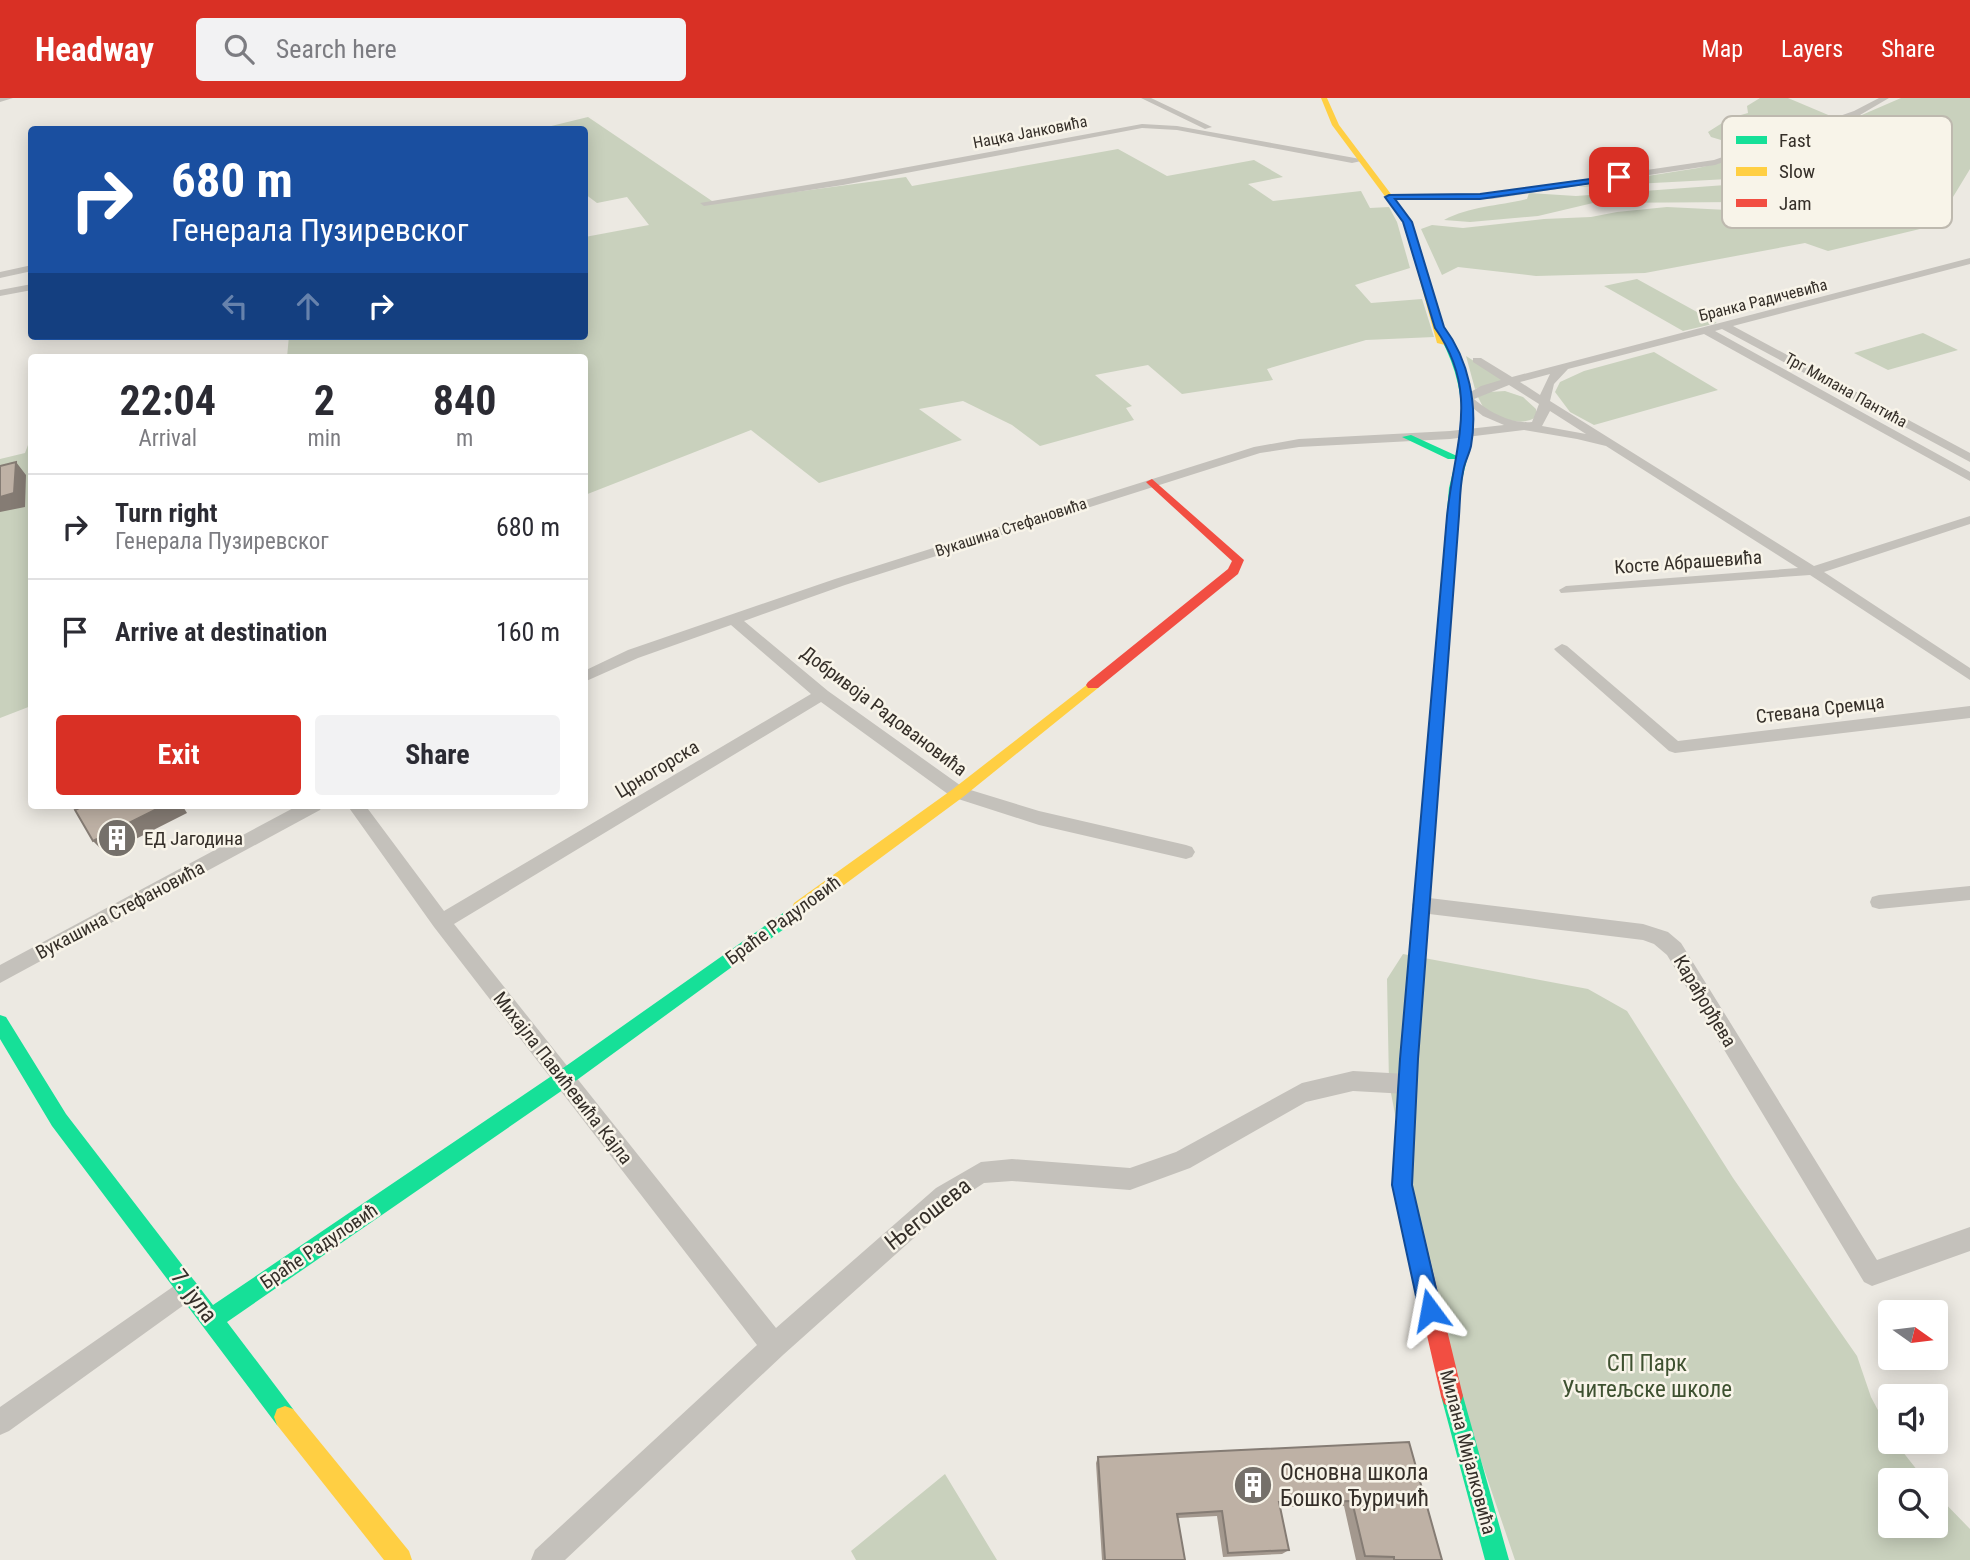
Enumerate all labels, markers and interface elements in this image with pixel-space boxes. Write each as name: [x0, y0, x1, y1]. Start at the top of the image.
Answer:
search box: [196, 18, 686, 81]
text: Headway: [35, 30, 154, 69]
icon: search: [220, 30, 258, 68]
text: Search here: [276, 34, 397, 64]
text: Map: [1702, 35, 1743, 63]
text: Layers: [1781, 35, 1843, 63]
text: Share: [1881, 35, 1935, 63]
street label: Нацка Јанковића: [971, 112, 1089, 152]
legend: [1722, 116, 1952, 228]
text: Fast: [1779, 129, 1811, 152]
pin: [1589, 147, 1649, 207]
text: 680 m: [171, 152, 293, 209]
icon: right: [56, 154, 147, 245]
icon: arrive: [1600, 158, 1638, 196]
text: Slow: [1779, 160, 1815, 183]
text: Jam: [1779, 192, 1812, 215]
text: Генерала Пузиревског: [171, 211, 469, 249]
street label: Бранка Радичевића: [1697, 275, 1829, 325]
icon: left: [216, 287, 254, 325]
icon: ahead: [289, 287, 327, 325]
icon: right: [362, 287, 400, 325]
street label: Трг Милана Пантића: [1782, 349, 1910, 431]
text: 22:04: [120, 376, 216, 425]
text: 2: [314, 376, 335, 425]
text: 840: [433, 376, 496, 425]
text: Arrival: [138, 425, 197, 452]
text: min: [307, 425, 341, 452]
text: m: [456, 425, 473, 452]
street label: Вукашина Стефановића: [933, 494, 1089, 560]
text: Turn right: [115, 498, 217, 528]
icon: right: [56, 508, 94, 546]
text: 680 m: [496, 512, 560, 542]
text: Генерала Пузиревског: [115, 528, 329, 555]
street label: Косте Абрашевића: [1613, 545, 1763, 579]
icon: arrive: [56, 613, 94, 651]
text: Arrive at destination: [115, 617, 327, 647]
text: 160 m: [496, 617, 560, 647]
street label: Добривоја Радовановића: [796, 641, 972, 781]
street label: Стевана Сремца: [1754, 690, 1886, 728]
button: Exit: [56, 715, 301, 795]
button: Share: [315, 715, 560, 795]
street label: Црногорска: [611, 735, 703, 803]
building icon: ЕД Јагодина: [96, 817, 138, 859]
place label: ЕД Јагодина: [144, 827, 243, 850]
street label: Вукашина Стефановића: [32, 856, 208, 964]
street label: Браће Радуловић: [721, 870, 845, 970]
street label: Карађорђева: [1669, 951, 1741, 1051]
street label: Михајла Павићевића Кајла: [489, 987, 637, 1169]
street label: Његошева: [880, 1172, 976, 1256]
street label: Браће Радуловић: [256, 1198, 382, 1294]
street label: 7. јула: [165, 1264, 223, 1328]
position arrow: [1393, 1273, 1467, 1347]
north arrow: [1878, 1300, 1948, 1370]
map controls: [1878, 1300, 1948, 1538]
park label: СП Парк Учитељске школе: [1562, 1350, 1732, 1403]
street label: Милана Мијалковића: [1435, 1367, 1501, 1537]
button: sound: [1878, 1384, 1948, 1454]
place label: Основна школа Бошко Ђуричић: [1280, 1459, 1429, 1512]
building icon: Основна школа Бошко Ђуричић: [1232, 1464, 1274, 1506]
button: search: [1878, 1468, 1948, 1538]

